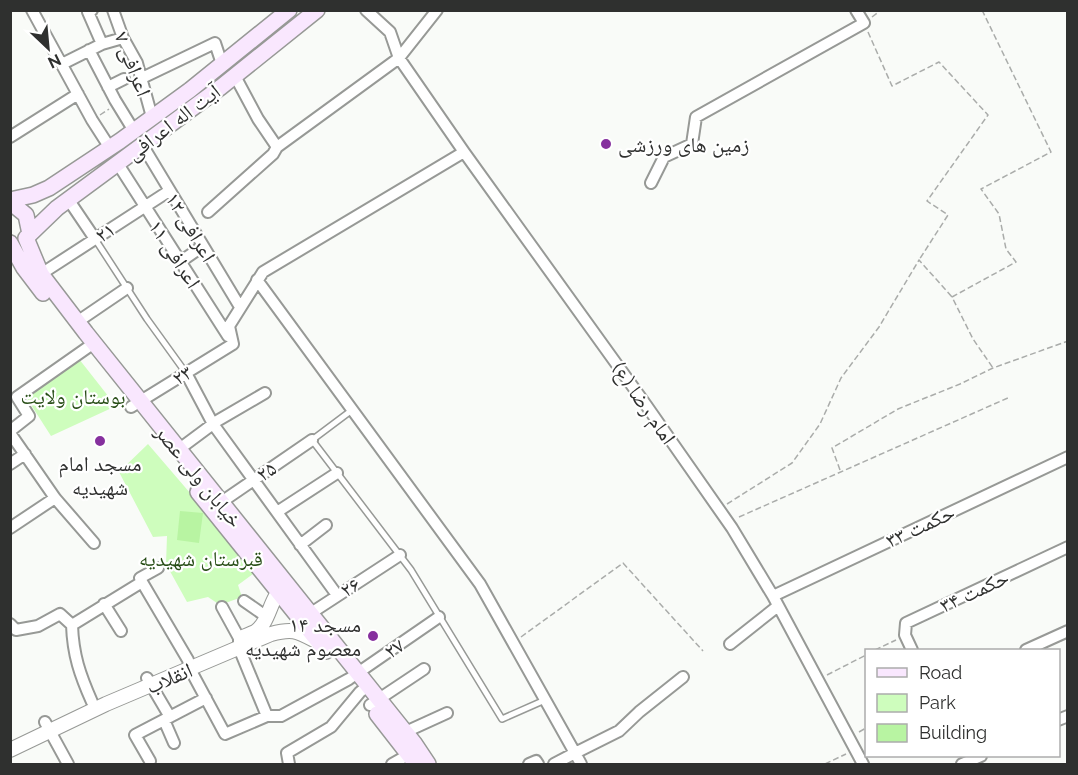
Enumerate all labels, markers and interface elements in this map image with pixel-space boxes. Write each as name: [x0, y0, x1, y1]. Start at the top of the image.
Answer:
north arrow: [18, 18, 78, 78]
street label: اعرافی ۷: [108, 28, 157, 100]
text: N: [45, 50, 64, 72]
street label: آیت اله اعرافی: [121, 78, 226, 166]
place label: زمین های ورزشی: [618, 132, 749, 158]
marker: زمین های ورزشی: [599, 137, 613, 151]
street label: اعرافی ۱۲: [160, 188, 221, 267]
street label: اعرافی ۱۱: [143, 215, 206, 293]
street label: ۲۱: [90, 216, 120, 248]
street label: امام رضا (ع): [605, 357, 681, 450]
street label: ۲۳: [167, 359, 197, 391]
park label: بوستان ولایت: [20, 384, 126, 409]
street label: خیابان ولی عصر: [149, 419, 248, 533]
marker: مسجد امام شهیدیه: [93, 434, 107, 448]
place label: مسجد امام شهیدیه: [59, 451, 141, 500]
street label: ۲۵: [251, 455, 281, 487]
street label: حکمت ۳۳: [882, 499, 958, 553]
park label: قبرستان شهیدیه: [139, 546, 263, 571]
street label: حکمت ۳۴: [936, 564, 1012, 618]
street label: ۲۶: [335, 571, 365, 603]
place label: مسجد ۱۴ معصوم شهیدیه: [245, 612, 361, 663]
marker: مسجد ۱۴ معصوم شهیدیه: [366, 629, 380, 643]
street label: ۲۷: [379, 632, 409, 664]
legend: [865, 649, 1060, 757]
street label: انقلاب: [142, 657, 196, 699]
text: Road: [919, 662, 962, 683]
text: Park: [919, 692, 956, 713]
text: Building: [919, 722, 987, 743]

